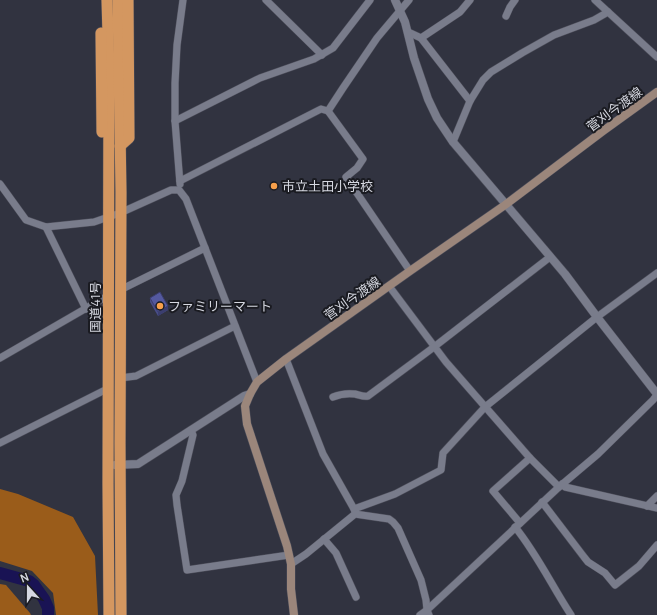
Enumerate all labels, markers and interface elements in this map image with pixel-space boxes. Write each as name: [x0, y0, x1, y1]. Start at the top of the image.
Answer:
street label: 菅刈今渡線: [582, 83, 646, 135]
place label: 市立土田小学校: [282, 177, 373, 195]
marker: 市立土田小学校: [269, 181, 279, 191]
street label: 菅刈今渡線: [320, 272, 384, 324]
street label: 国道41号: [86, 281, 104, 333]
place label: ファミリーマート: [168, 297, 272, 315]
marker: ファミリーマート: [155, 301, 165, 311]
north arrow: [8, 567, 48, 607]
text: N: [18, 569, 31, 586]

